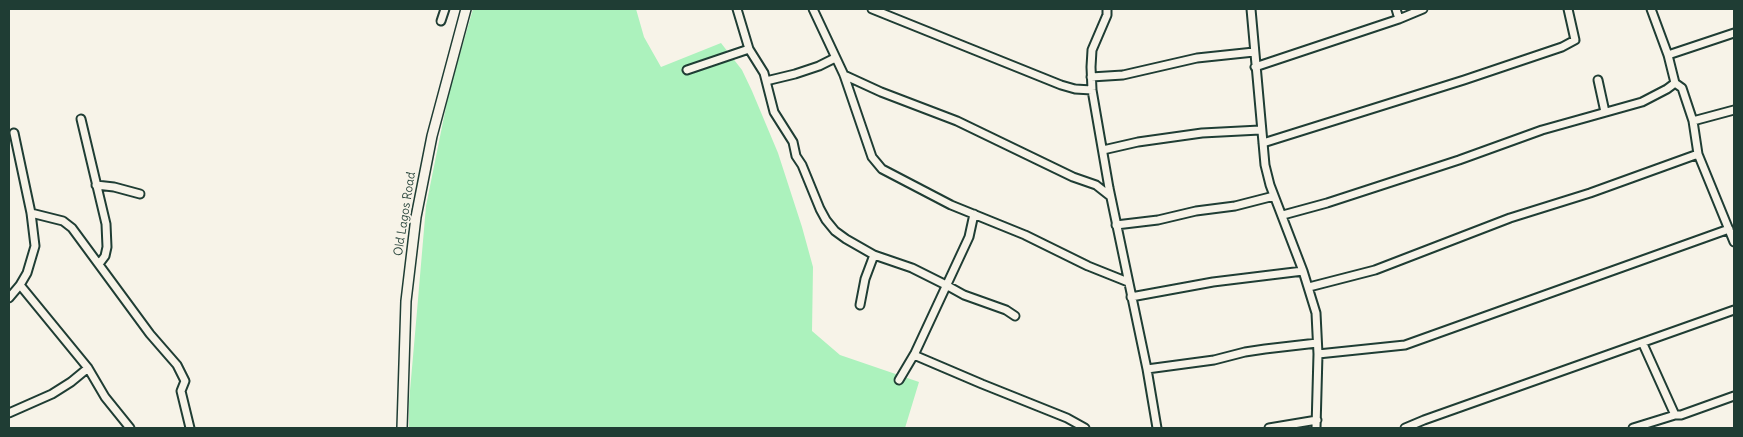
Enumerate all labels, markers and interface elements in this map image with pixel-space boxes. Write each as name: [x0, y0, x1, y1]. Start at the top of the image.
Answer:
street label: Old Lagos Road: [391, 171, 419, 257]

